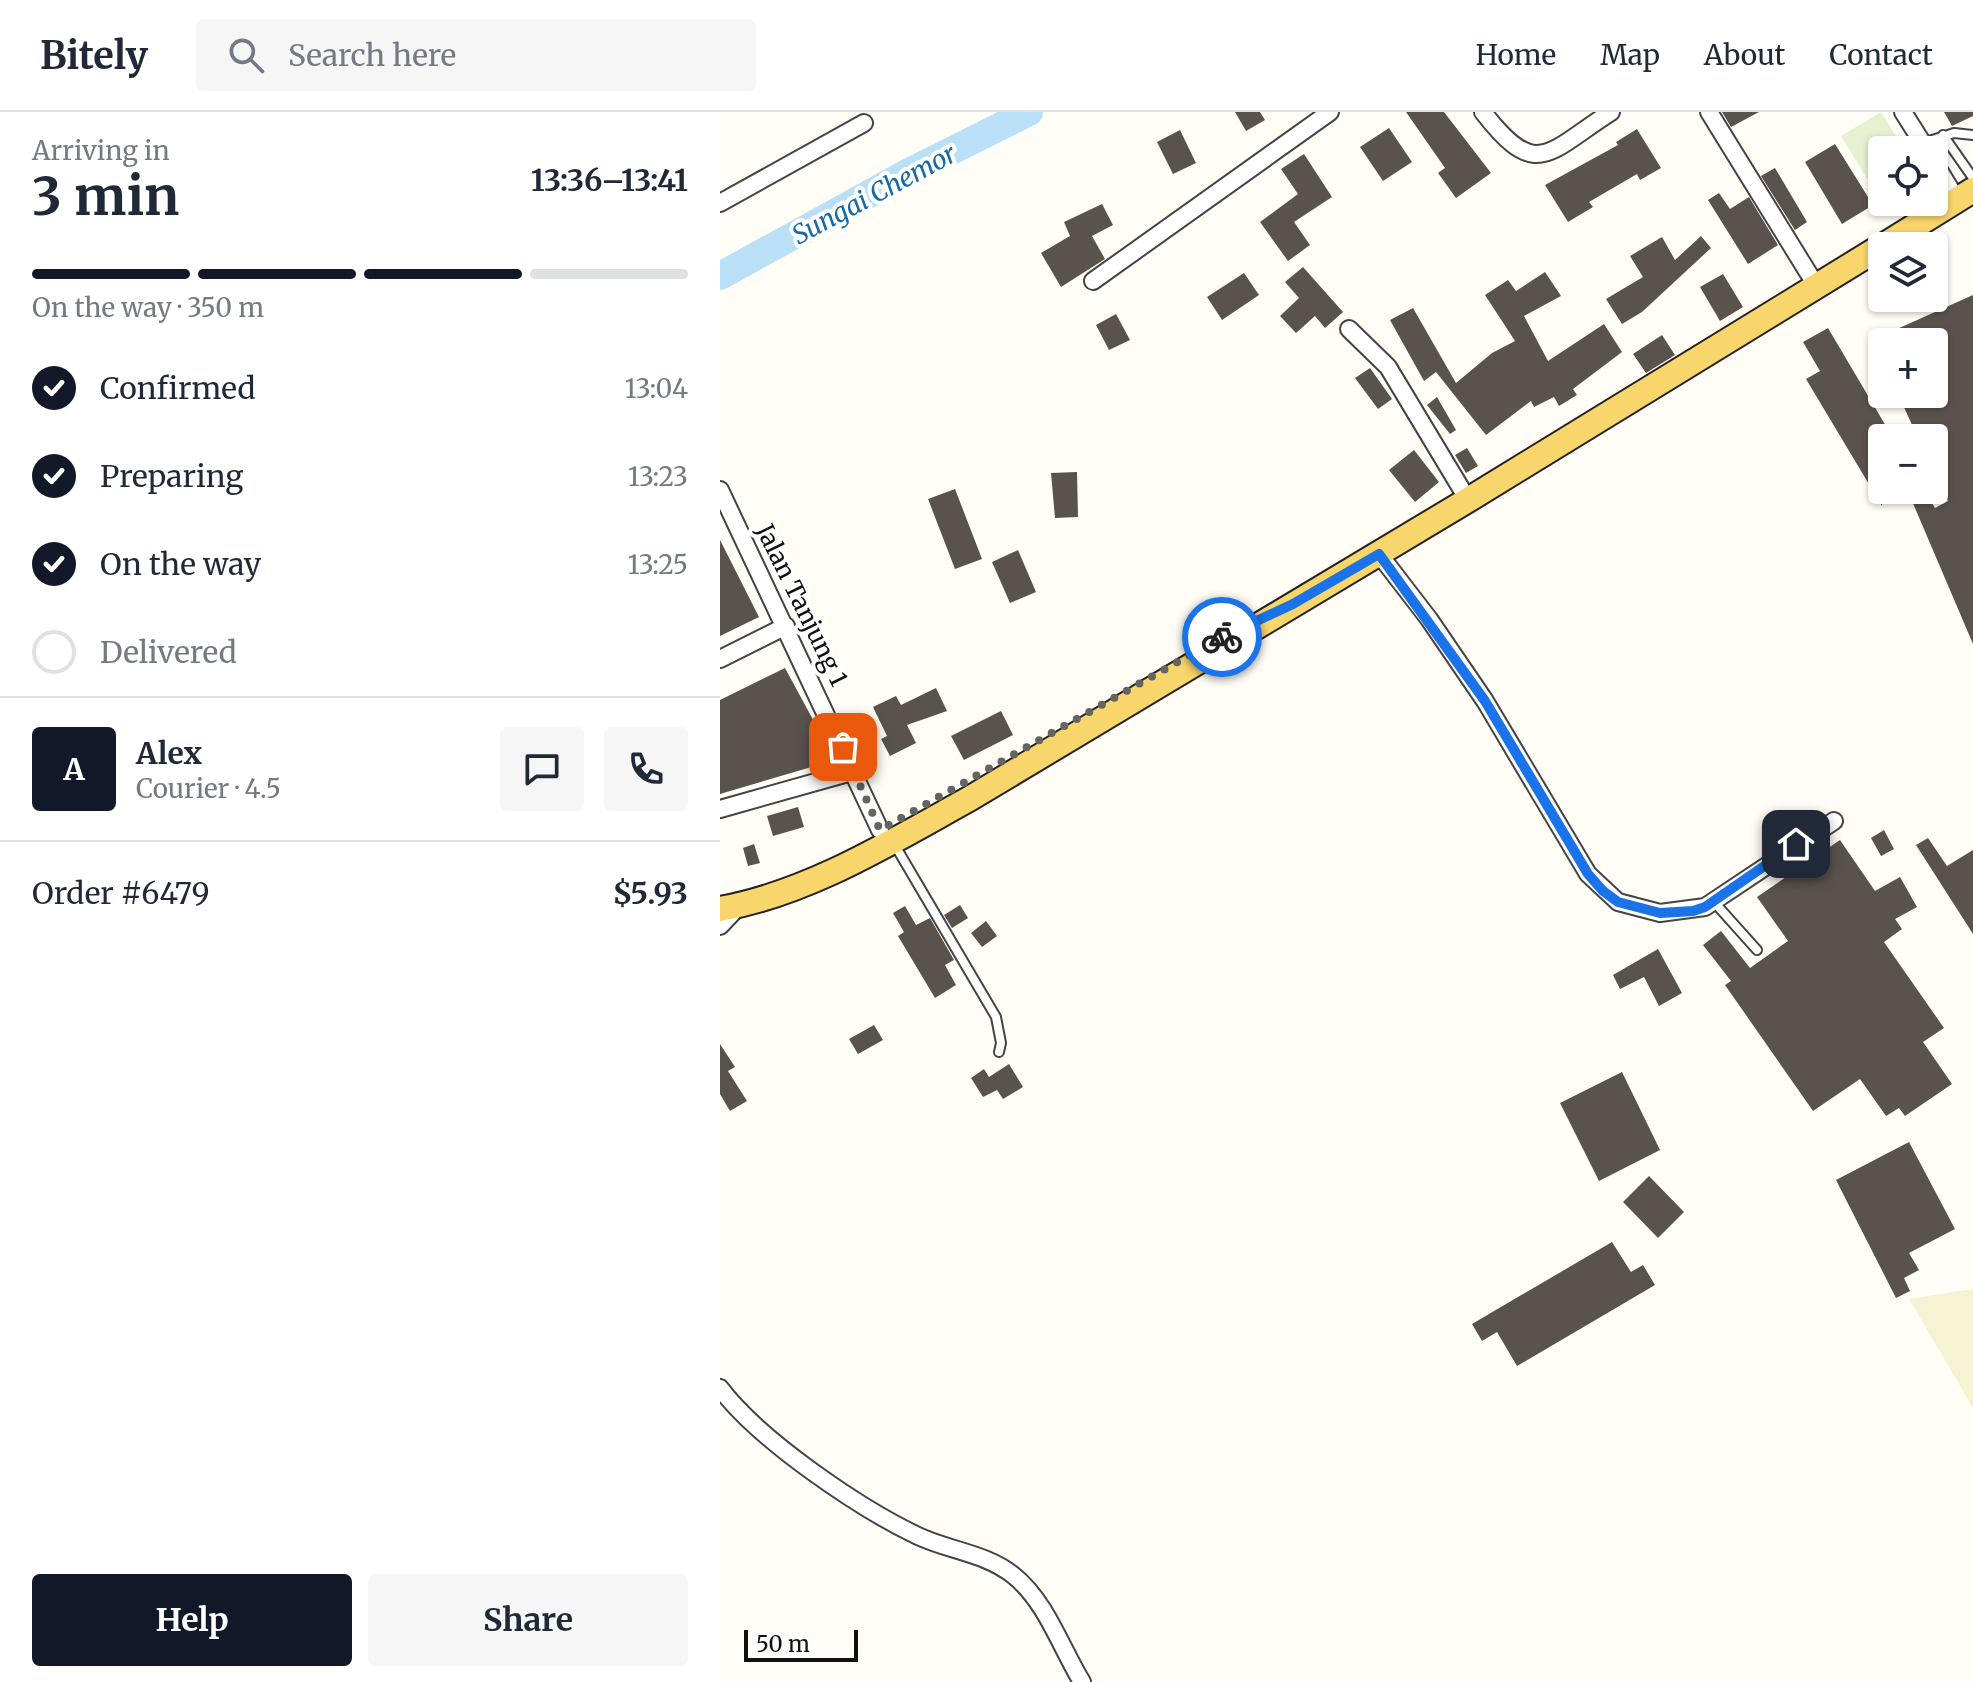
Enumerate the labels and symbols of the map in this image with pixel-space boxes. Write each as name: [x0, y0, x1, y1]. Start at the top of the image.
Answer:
water label: Sungai Chemor: [786, 137, 962, 251]
street label: Jalan Tanjung 1: [749, 518, 855, 691]
courier: [1182, 597, 1262, 677]
pin: [809, 713, 877, 781]
pin: [1762, 810, 1830, 878]
scale bar: [744, 1626, 858, 1662]

